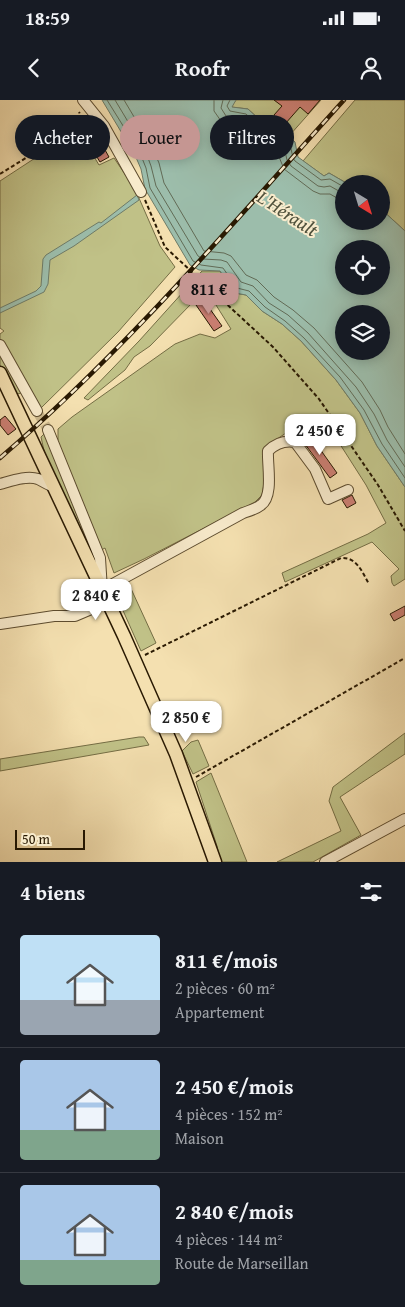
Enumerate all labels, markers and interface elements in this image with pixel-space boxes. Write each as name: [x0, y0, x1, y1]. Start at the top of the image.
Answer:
text: 18:59: [25, 4, 70, 32]
text: Roofr: [175, 52, 230, 84]
icon: back: [20, 54, 48, 82]
icon: person: [357, 54, 385, 82]
chip: Acheter: [15, 115, 110, 160]
chip: Louer: [120, 115, 200, 160]
chip: Filtres: [210, 115, 294, 160]
north arrow: [335, 175, 390, 230]
map controls: [335, 175, 390, 360]
water label: L'Hérault: [251, 182, 325, 244]
button: locate: [335, 240, 390, 295]
pin: 811 €: [174, 272, 244, 315]
text: 811 €: [191, 277, 227, 301]
button: layers: [335, 305, 390, 360]
pin: 2 450 €: [274, 414, 366, 456]
text: 2 450 €: [296, 418, 344, 442]
pin: 2 840 €: [50, 578, 142, 621]
text: 2 840 €: [72, 583, 120, 607]
pin: 2 850 €: [140, 700, 232, 743]
text: 2 850 €: [162, 705, 210, 729]
scale bar: [15, 827, 85, 850]
text: 50 m: [22, 829, 50, 849]
text: 4 biens: [20, 877, 85, 908]
icon: filters: [357, 878, 385, 906]
text: 811 €/mois: [175, 945, 278, 976]
icon: home: [60, 955, 120, 1015]
text: 2 pièces · 60 m²: [175, 976, 275, 1000]
text: Appartement: [175, 1000, 265, 1024]
text: 2 450 €/mois: [175, 1071, 293, 1102]
icon: home: [60, 1080, 120, 1140]
text: 4 pièces · 152 m²: [175, 1102, 283, 1126]
text: Maison: [175, 1126, 224, 1150]
text: 2 840 €/mois: [175, 1196, 293, 1227]
icon: home: [60, 1205, 120, 1265]
text: 4 pièces · 144 m²: [175, 1227, 283, 1251]
text: Route de Marseillan: [175, 1251, 308, 1275]

